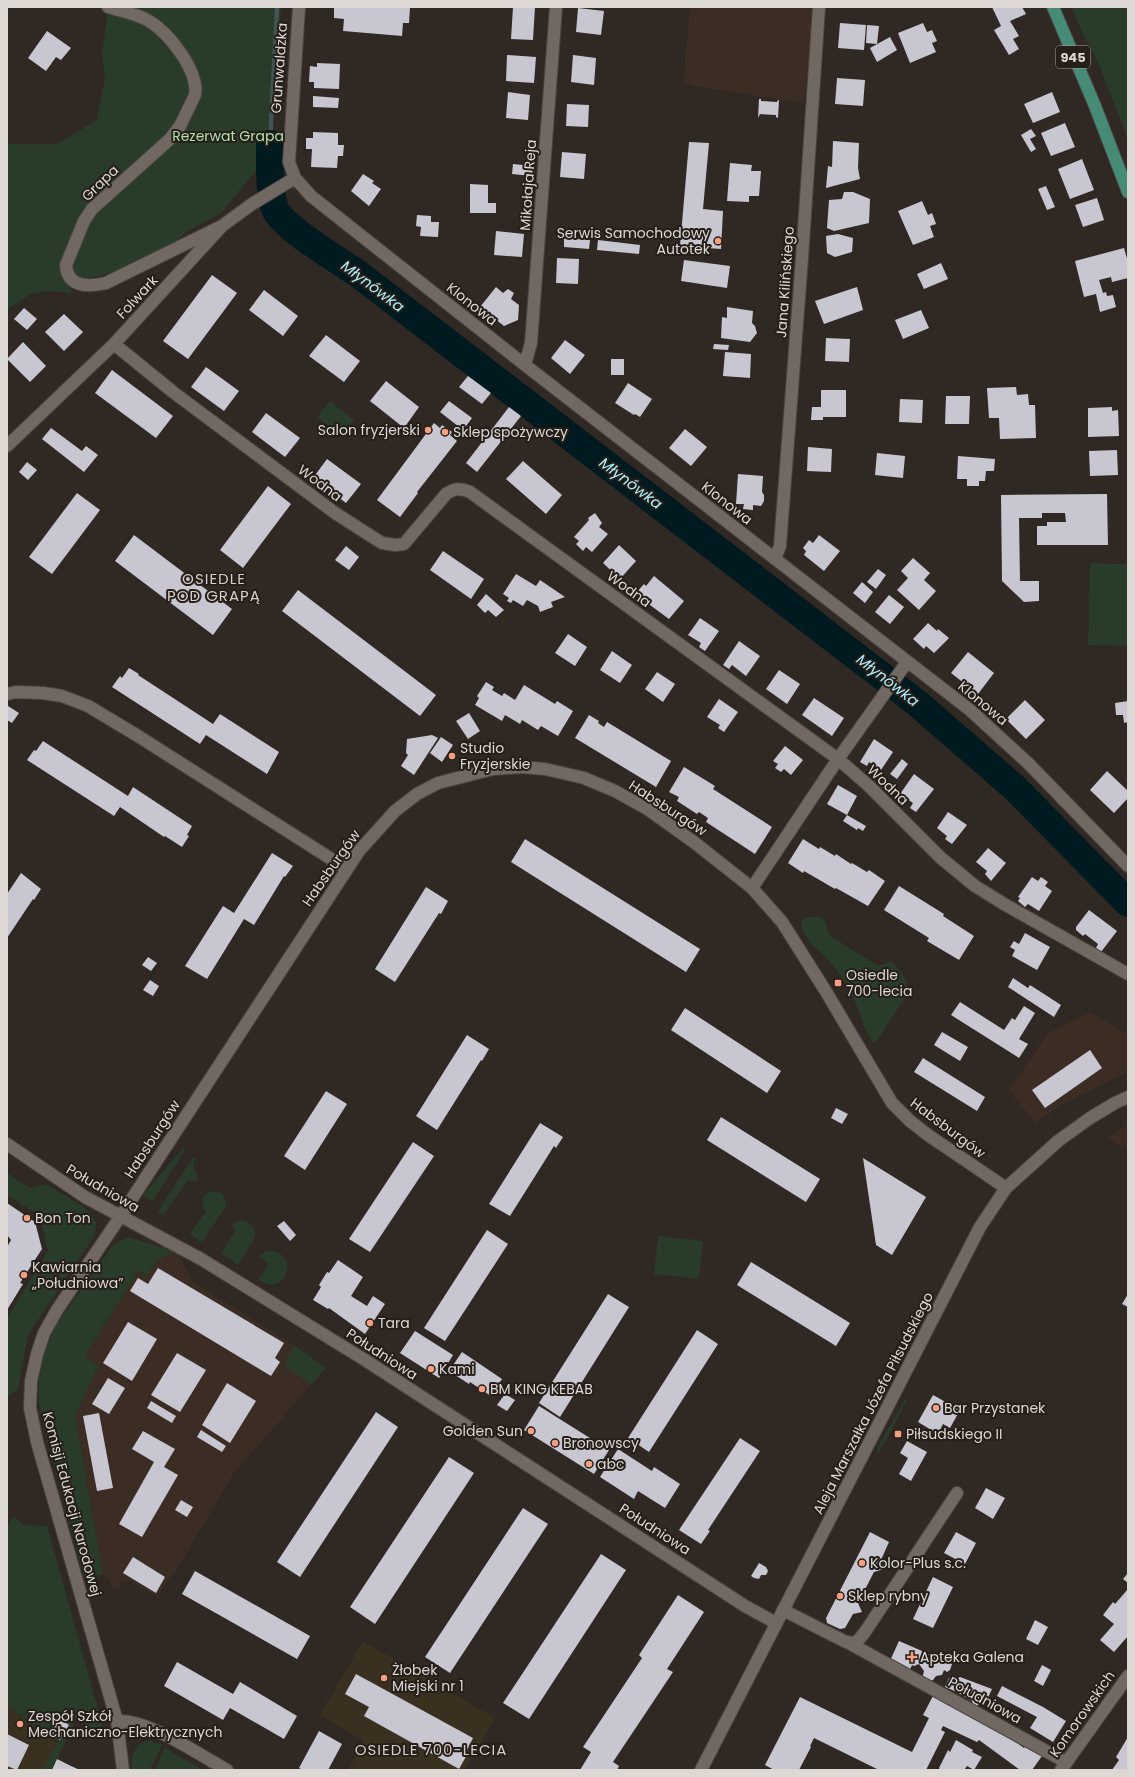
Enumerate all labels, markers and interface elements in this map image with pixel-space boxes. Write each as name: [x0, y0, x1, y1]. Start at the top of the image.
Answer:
street label: Grunwaldzka: [266, 22, 292, 114]
road number: 945: [1056, 46, 1090, 68]
park label: Rezerwat Grapa: [172, 126, 284, 146]
street label: Mikołaja Reja: [515, 139, 541, 231]
street label: Grapa: [77, 160, 123, 206]
place label: Serwis Samochodowy Autotek: [557, 223, 711, 259]
street label: Jana Kilińskiego: [771, 226, 799, 338]
marker: Serwis Samochodowy Autotek: [713, 236, 723, 246]
water label: Młynówka: [337, 255, 409, 317]
street label: Folwark: [112, 270, 163, 323]
street label: Klonowa: [442, 278, 502, 330]
place label: Salon fryzjerski: [318, 420, 420, 440]
place label: Sklep spożywczy: [453, 422, 568, 442]
marker: Salon fryzjerski: [423, 425, 433, 435]
marker: Sklep spożywczy: [440, 427, 450, 437]
water label: Młynówka: [595, 452, 667, 514]
street label: Wodna: [294, 460, 346, 506]
street label: Klonowa: [697, 477, 757, 529]
street label: Wodna: [603, 566, 655, 612]
district label: OSIEDLE POD GRAPĄ: [167, 568, 261, 606]
water label: Młynówka: [852, 649, 924, 711]
street label: Klonowa: [954, 676, 1012, 730]
place label: Studio Fryzjerskie: [460, 738, 531, 774]
marker: Studio Fryzjerskie: [447, 751, 457, 761]
street label: Wodna: [863, 760, 913, 810]
street label: Habsburgów: [625, 775, 711, 841]
street label: Habsburgów: [297, 825, 365, 910]
place label: Osiedle 700-lecia: [846, 965, 912, 1001]
marker: Osiedle 700-lecia: [833, 978, 843, 988]
street label: Habsburgów: [906, 1093, 990, 1163]
street label: Habsburgów: [119, 1096, 185, 1182]
street label: Południowa: [63, 1159, 143, 1217]
place label: Bon Ton: [35, 1208, 91, 1228]
marker: Bon Ton: [22, 1213, 32, 1223]
place label: Kawiarnia „Południowa”: [31, 1257, 124, 1293]
marker: Kawiarnia „Południowa”: [19, 1270, 29, 1280]
street label: Aleja Marszałka Józefa Piłsudskiego: [808, 1288, 938, 1518]
place label: Tara: [378, 1313, 410, 1333]
marker: Tara: [365, 1318, 375, 1328]
street label: Południowa: [342, 1323, 422, 1385]
place label: Kami: [439, 1359, 475, 1379]
marker: Kami: [426, 1364, 436, 1374]
place label: BM KING KEBAB: [490, 1379, 593, 1399]
marker: BM KING KEBAB: [477, 1384, 487, 1394]
place label: Bar Przystanek: [944, 1398, 1046, 1418]
marker: Bar Przystanek: [931, 1403, 941, 1413]
street label: Komisji Edukacji Narodowej: [38, 1410, 106, 1598]
place label: Golden Sun: [443, 1421, 523, 1441]
place label: Piłsudskiego II: [906, 1424, 1003, 1444]
marker: Golden Sun: [526, 1426, 536, 1436]
marker: Piłsudskiego II: [893, 1429, 903, 1439]
place label: Bronowscy: [563, 1433, 639, 1453]
marker: Bronowscy: [550, 1438, 560, 1448]
place label: abc: [597, 1454, 624, 1474]
marker: abc: [584, 1459, 594, 1469]
street label: Południowa: [615, 1498, 695, 1560]
place label: Kolor-Plus s.c.: [870, 1553, 966, 1573]
marker: Kolor-Plus s.c.: [857, 1558, 867, 1568]
place label: Sklep rybny: [848, 1586, 928, 1606]
marker: Sklep rybny: [835, 1591, 845, 1601]
place label: Apteka Galena: [920, 1647, 1024, 1667]
marker: Apteka Galena: [907, 1652, 917, 1662]
place label: Żłobek Miejski nr 1: [392, 1660, 464, 1696]
street label: Komorowskich: [1045, 1667, 1119, 1761]
street label: Południowa: [945, 1672, 1025, 1728]
marker: Żłobek Miejski nr 1: [379, 1673, 389, 1683]
place label: Zespół Szkół Mechaniczno-Elektrycznych: [28, 1706, 222, 1742]
marker: Zespół Szkół Mechaniczno-Elektrycznych: [15, 1719, 25, 1729]
district label: OSIEDLE 700-LECIA: [355, 1739, 507, 1760]

